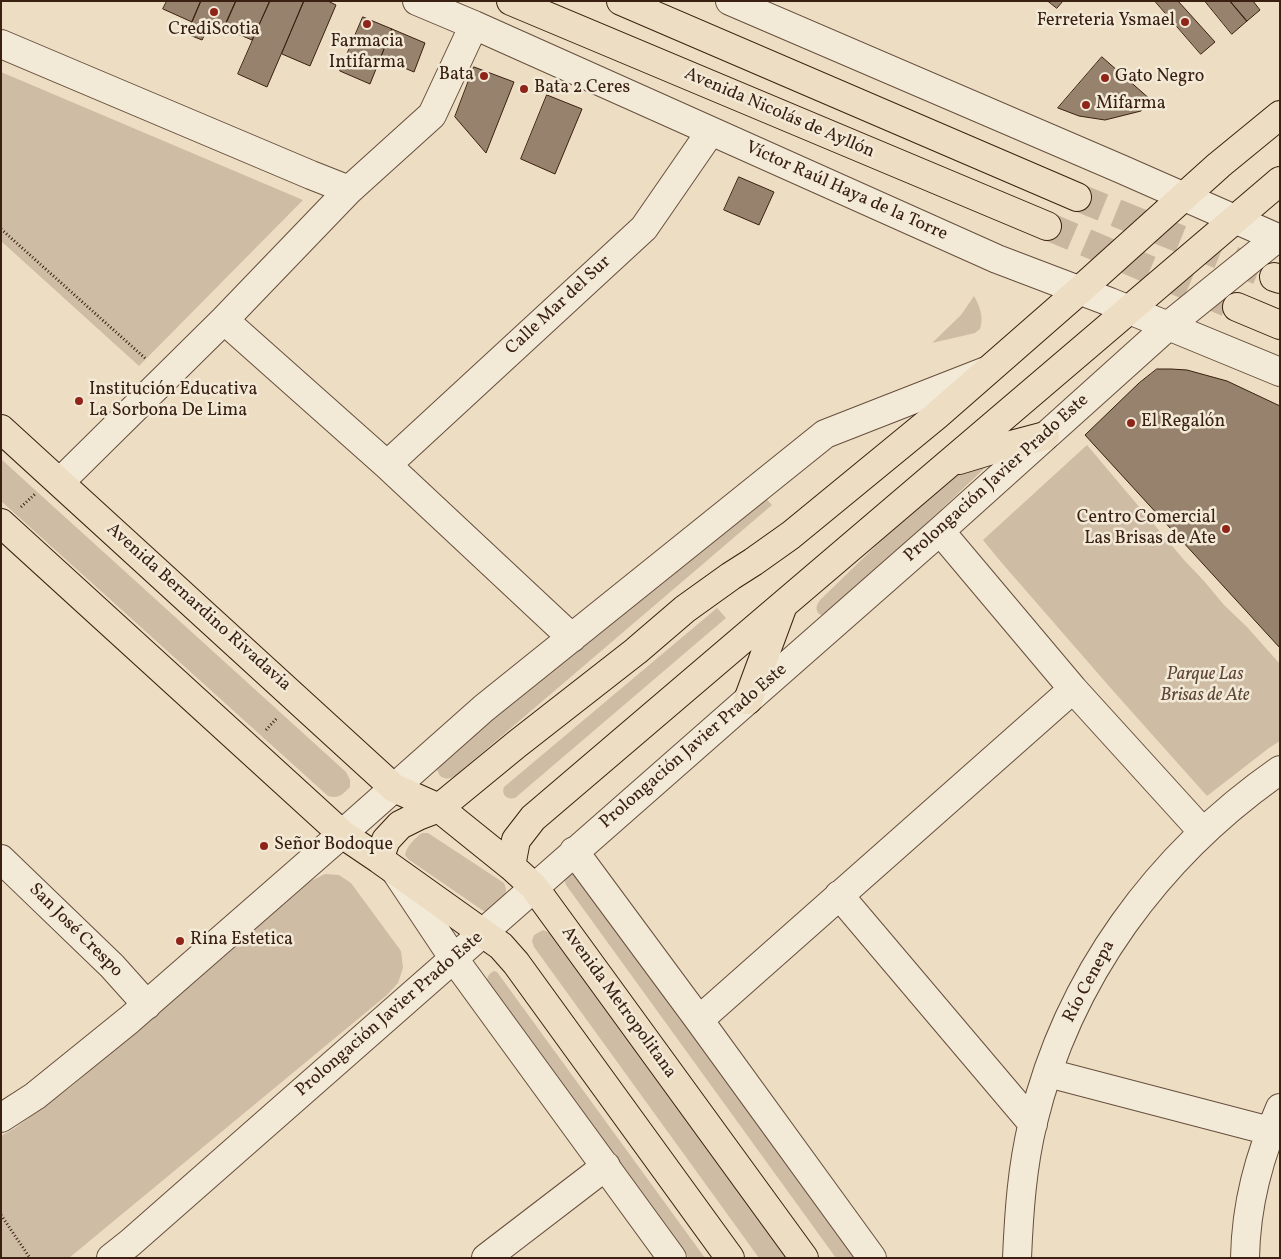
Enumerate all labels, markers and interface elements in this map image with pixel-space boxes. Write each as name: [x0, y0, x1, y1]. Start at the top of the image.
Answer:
marker: CrediScotia: [208, 6, 220, 18]
place label: Ferreteria Ysmael: [1037, 11, 1175, 33]
marker: Ferreteria Ysmael: [1179, 16, 1191, 28]
marker: Farmacia Intifarma: [361, 18, 373, 30]
place label: CrediScotia: [168, 20, 260, 42]
place label: Farmacia Intifarma: [329, 32, 405, 74]
street label: Avenida Nicolás de Ayllón: [680, 64, 878, 164]
place label: Bata: [439, 65, 474, 87]
place label: Gato Negro: [1115, 67, 1204, 89]
marker: Bata: [478, 70, 490, 82]
marker: Gato Negro: [1099, 72, 1111, 84]
place label: Bata 2 Ceres: [534, 78, 630, 100]
marker: Bata 2 Ceres: [518, 83, 530, 95]
place label: Mifarma: [1096, 94, 1166, 116]
marker: Mifarma: [1080, 99, 1092, 111]
street label: Víctor Raúl Haya de la Torre: [742, 138, 950, 246]
street label: Calle Mar del Sur: [502, 252, 616, 360]
place label: Institución Educativa La Sorbona De Lima: [89, 380, 257, 422]
street label: Prolongación Javier Prado Este: [900, 390, 1094, 568]
marker: Institución Educativa La Sorbona De Lima: [73, 395, 85, 407]
place label: El Regalón: [1141, 412, 1225, 434]
marker: El Regalón: [1125, 417, 1137, 429]
place label: Centro Comercial Las Brisas de Ate: [1077, 508, 1216, 550]
street label: Avenida Bernardino Rivadavia: [101, 519, 295, 697]
marker: Centro Comercial Las Brisas de Ate: [1220, 523, 1232, 535]
street label: Prolongación Javier Prado Este: [596, 660, 792, 834]
park label: Parque Las Brisas de Ate: [1160, 665, 1250, 708]
place label: Señor Bodoque: [274, 835, 393, 857]
marker: Señor Bodoque: [258, 840, 270, 852]
street label: San José Crespo: [24, 880, 126, 982]
street label: Avenida Metropolitana: [556, 923, 680, 1083]
street label: Prolongación Javier Prado Este: [292, 928, 488, 1102]
place label: Rina Estetica: [190, 930, 293, 952]
marker: Rina Estetica: [174, 935, 186, 947]
street label: Río Cenepa: [1059, 937, 1121, 1027]

